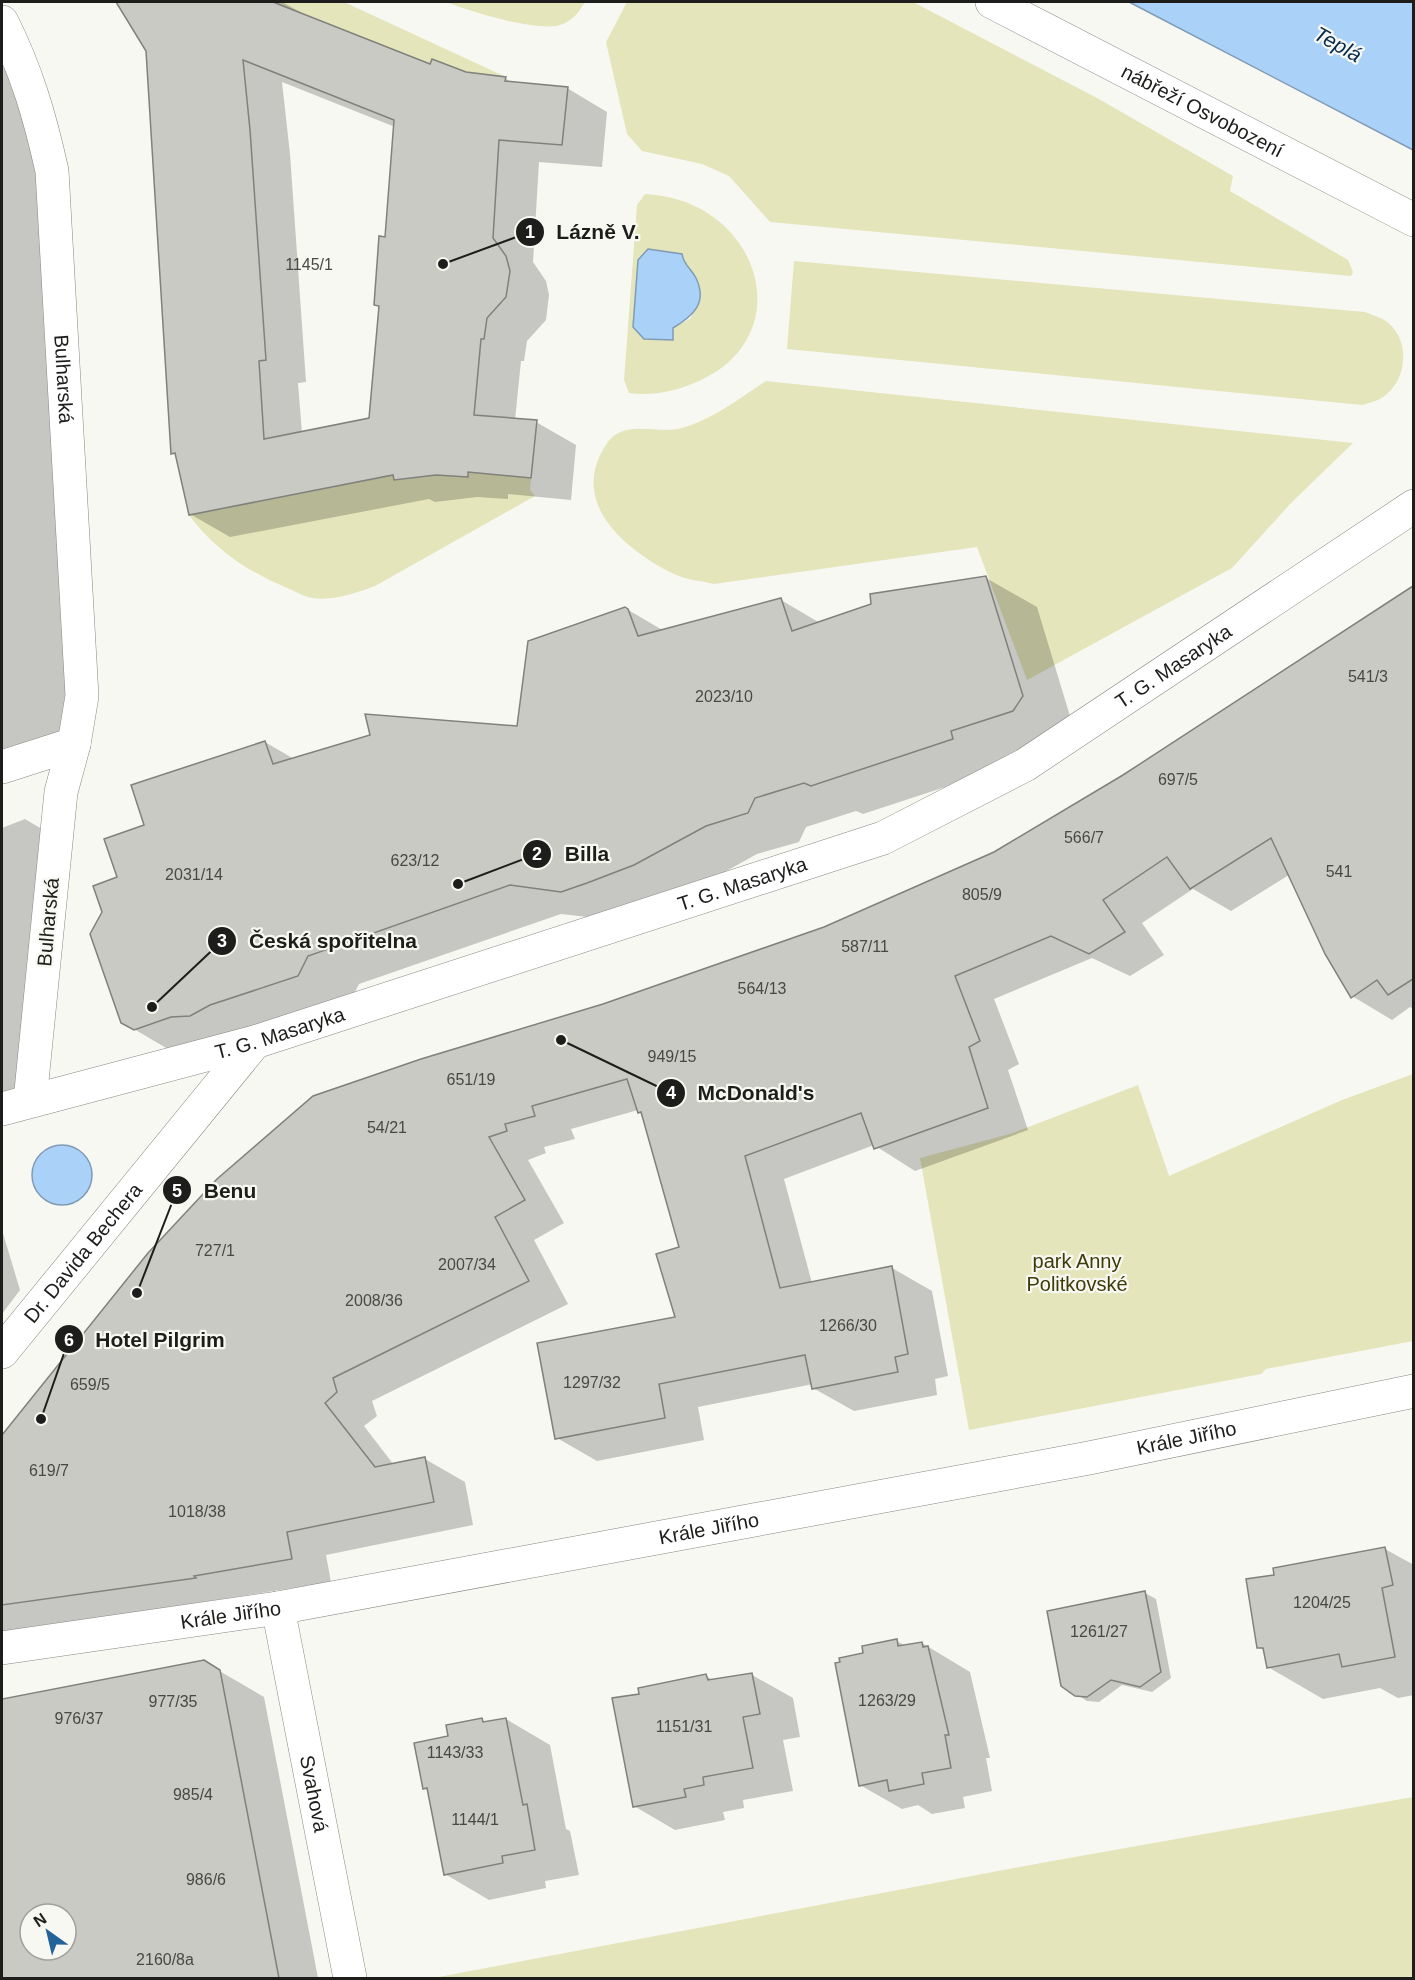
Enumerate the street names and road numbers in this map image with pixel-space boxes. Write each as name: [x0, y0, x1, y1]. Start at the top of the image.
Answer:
street label: nábřeží Osvobození: [1118, 60, 1288, 162]
street label: Bulharská: [50, 334, 77, 425]
street label: T. G. Masaryka: [1111, 619, 1236, 713]
street label: T. G. Masaryka: [675, 852, 810, 915]
street label: Bulharská: [33, 876, 63, 967]
street label: T. G. Masaryka: [213, 1002, 348, 1063]
street label: Dr. Davida Bechera: [20, 1178, 147, 1327]
street label: Krále Jiřího: [1135, 1417, 1238, 1459]
street label: Krále Jiřího: [657, 1508, 761, 1548]
street label: Krále Jiřího: [179, 1597, 282, 1633]
street label: Svahová: [296, 1753, 333, 1835]

